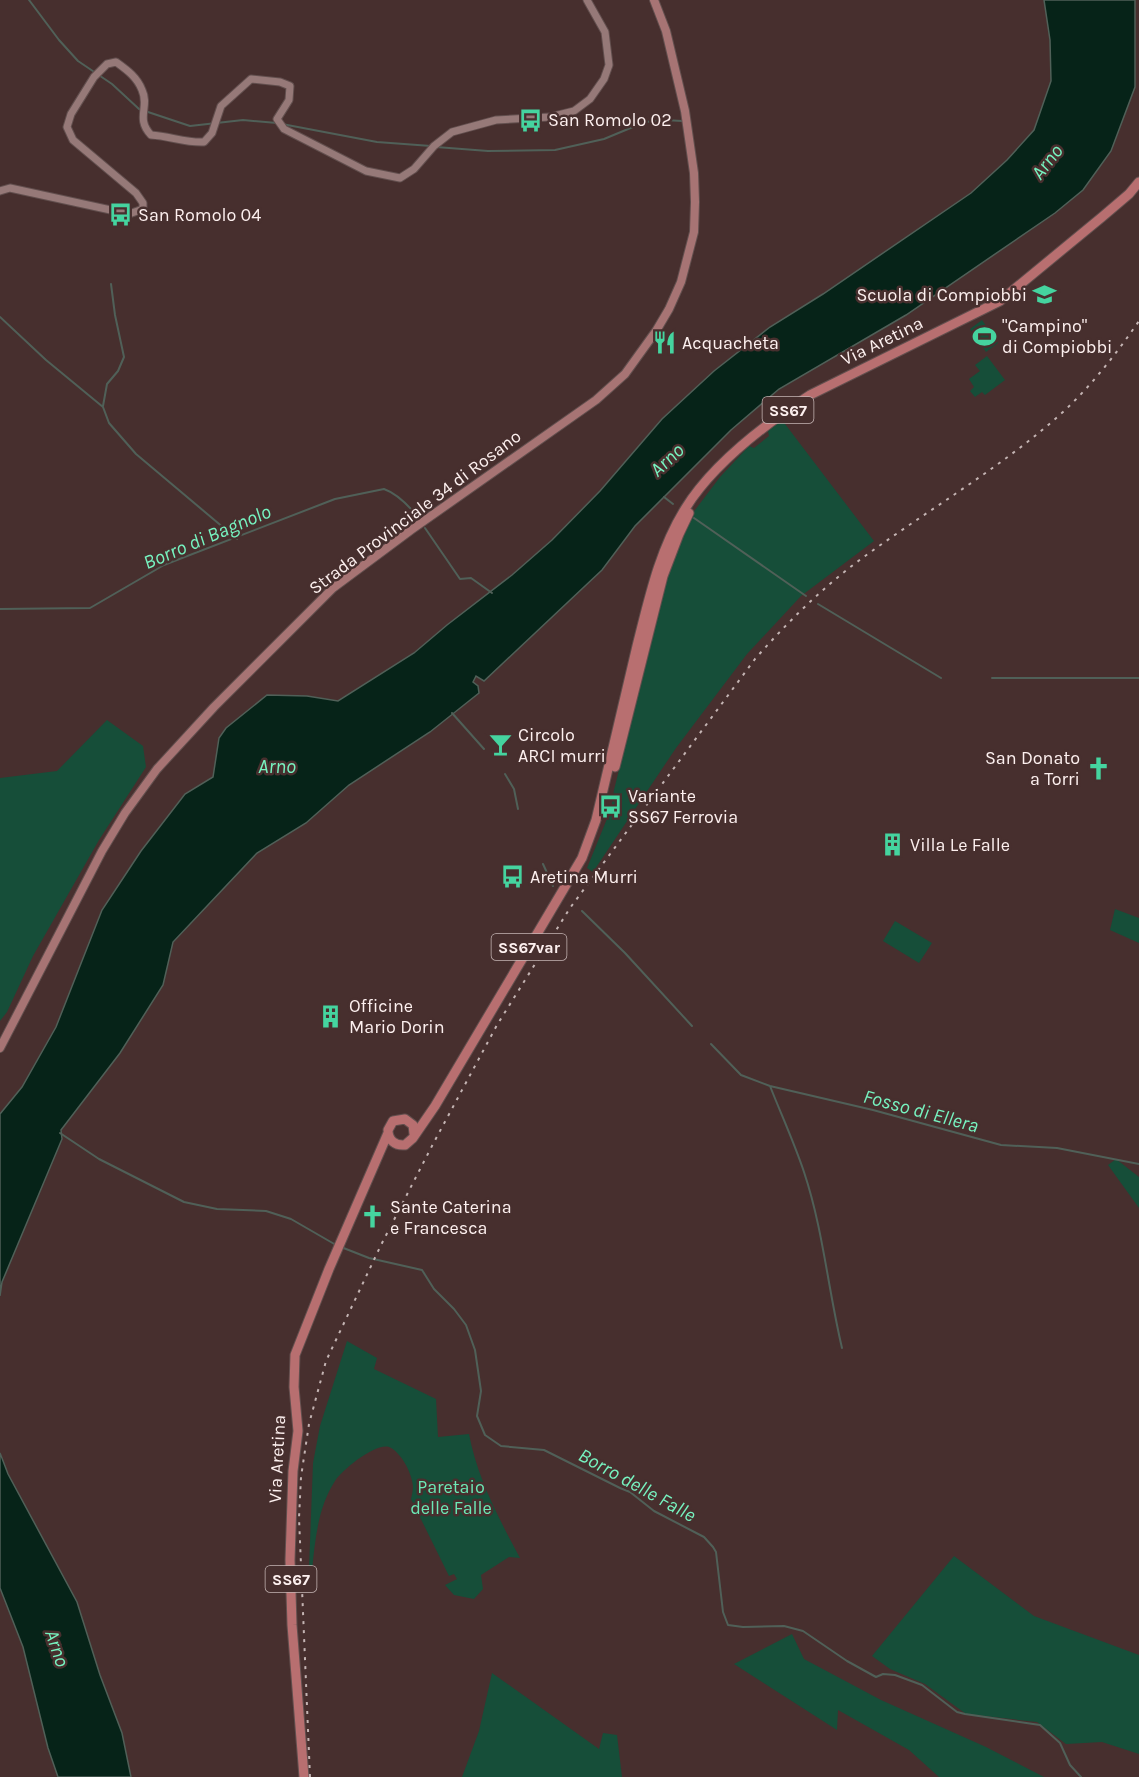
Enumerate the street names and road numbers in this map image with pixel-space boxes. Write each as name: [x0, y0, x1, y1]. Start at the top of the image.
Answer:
street label: Via Aretina: [837, 312, 927, 370]
road number: SS67: [762, 397, 814, 423]
street label: Strada Provinciale 34 di Rosano: [305, 425, 525, 599]
road number: SS67var: [492, 934, 566, 960]
street label: Via Aretina: [264, 1414, 290, 1504]
road number: SS67: [266, 1566, 316, 1592]

